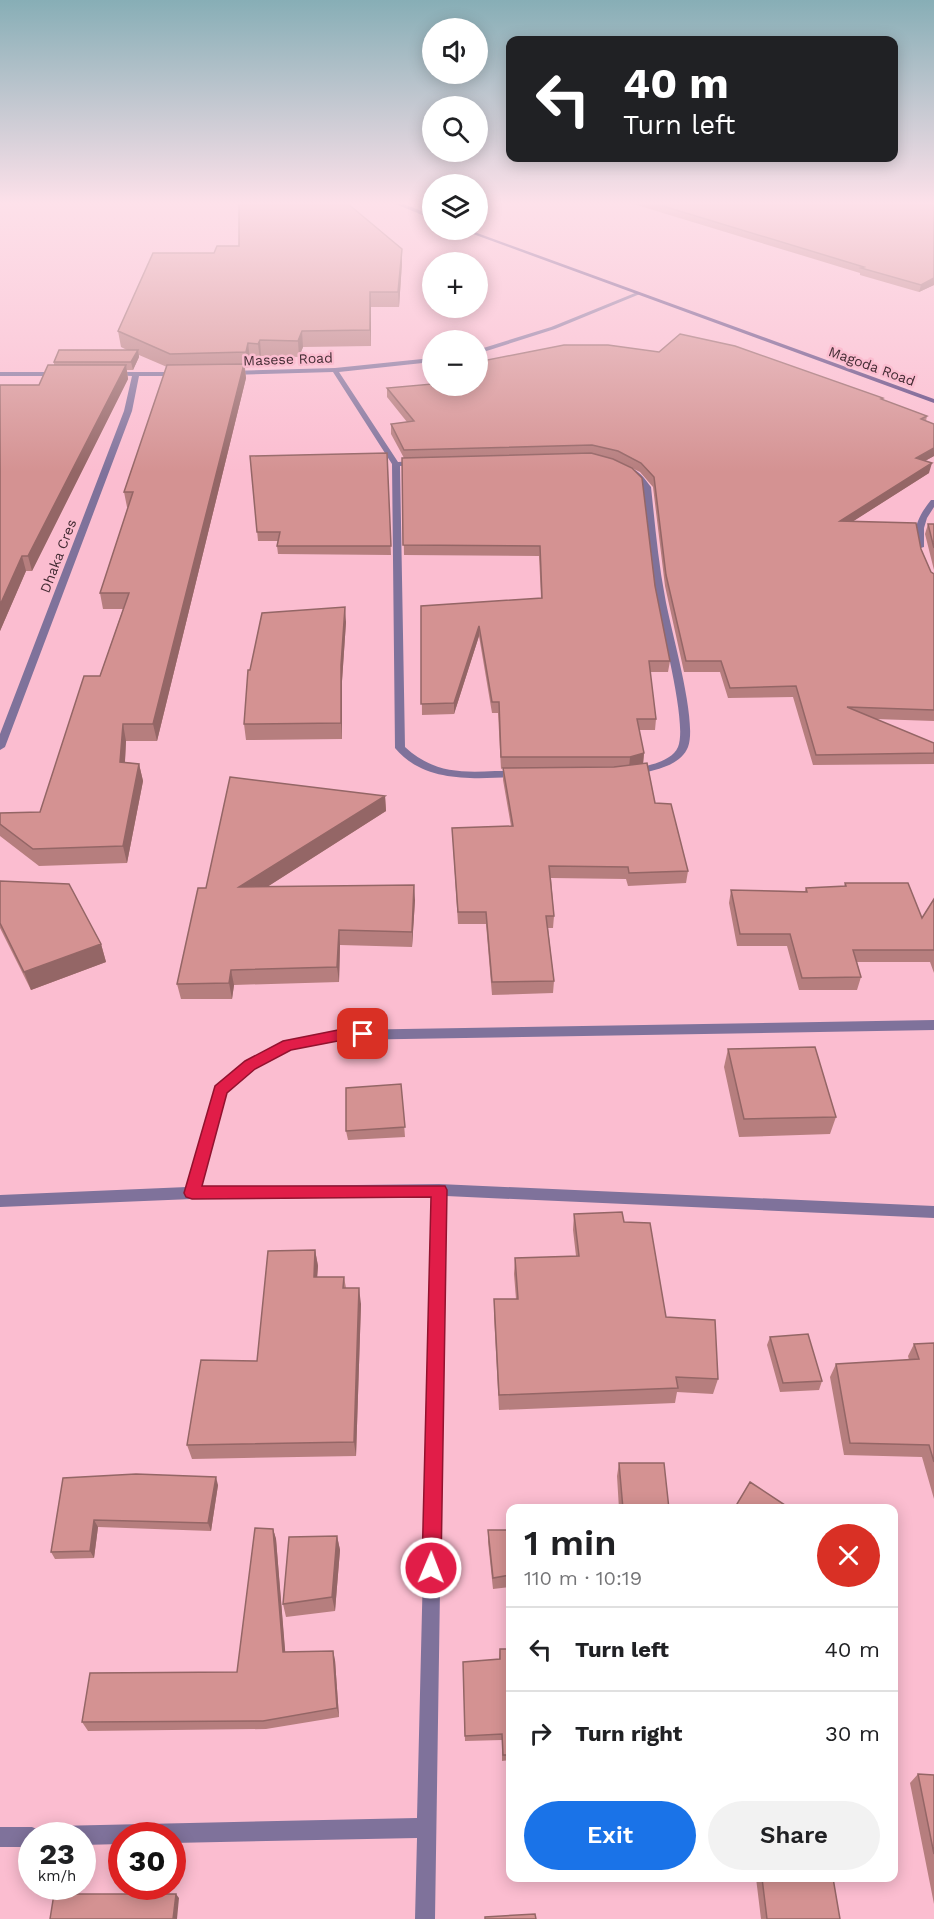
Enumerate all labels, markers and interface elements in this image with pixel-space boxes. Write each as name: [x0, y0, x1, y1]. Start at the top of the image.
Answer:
map controls: [422, 18, 488, 396]
button: sound: [422, 18, 488, 84]
text: 40 m: [623, 59, 729, 108]
icon: left: [524, 60, 602, 138]
button: search: [422, 96, 488, 162]
text: Turn left: [623, 109, 735, 141]
button: layers: [422, 174, 488, 240]
button: +: [422, 252, 488, 318]
button: −: [422, 330, 488, 396]
street label: Magoda Road: [827, 343, 917, 389]
street label: Masese Road: [243, 349, 333, 369]
street label: Dhaka Cres: [37, 517, 79, 595]
pin: [337, 1008, 388, 1059]
icon: arrive: [346, 1017, 379, 1050]
text: 1 min: [524, 1522, 616, 1564]
button: close: [817, 1524, 880, 1587]
position arrow: [399, 1536, 463, 1600]
text: 110 m · 10:19: [524, 1566, 642, 1590]
icon: left: [524, 1633, 557, 1666]
text: Turn left: [575, 1637, 669, 1662]
text: 40 m: [824, 1637, 880, 1662]
icon: right: [524, 1717, 557, 1750]
text: Turn right: [575, 1721, 682, 1746]
text: 30 m: [825, 1721, 880, 1746]
button: Exit: [524, 1801, 696, 1870]
button: Share: [708, 1801, 880, 1870]
speed limit sign: 30: [108, 1822, 186, 1900]
text: 23: [39, 1836, 75, 1871]
text: km/h: [38, 1867, 76, 1885]

